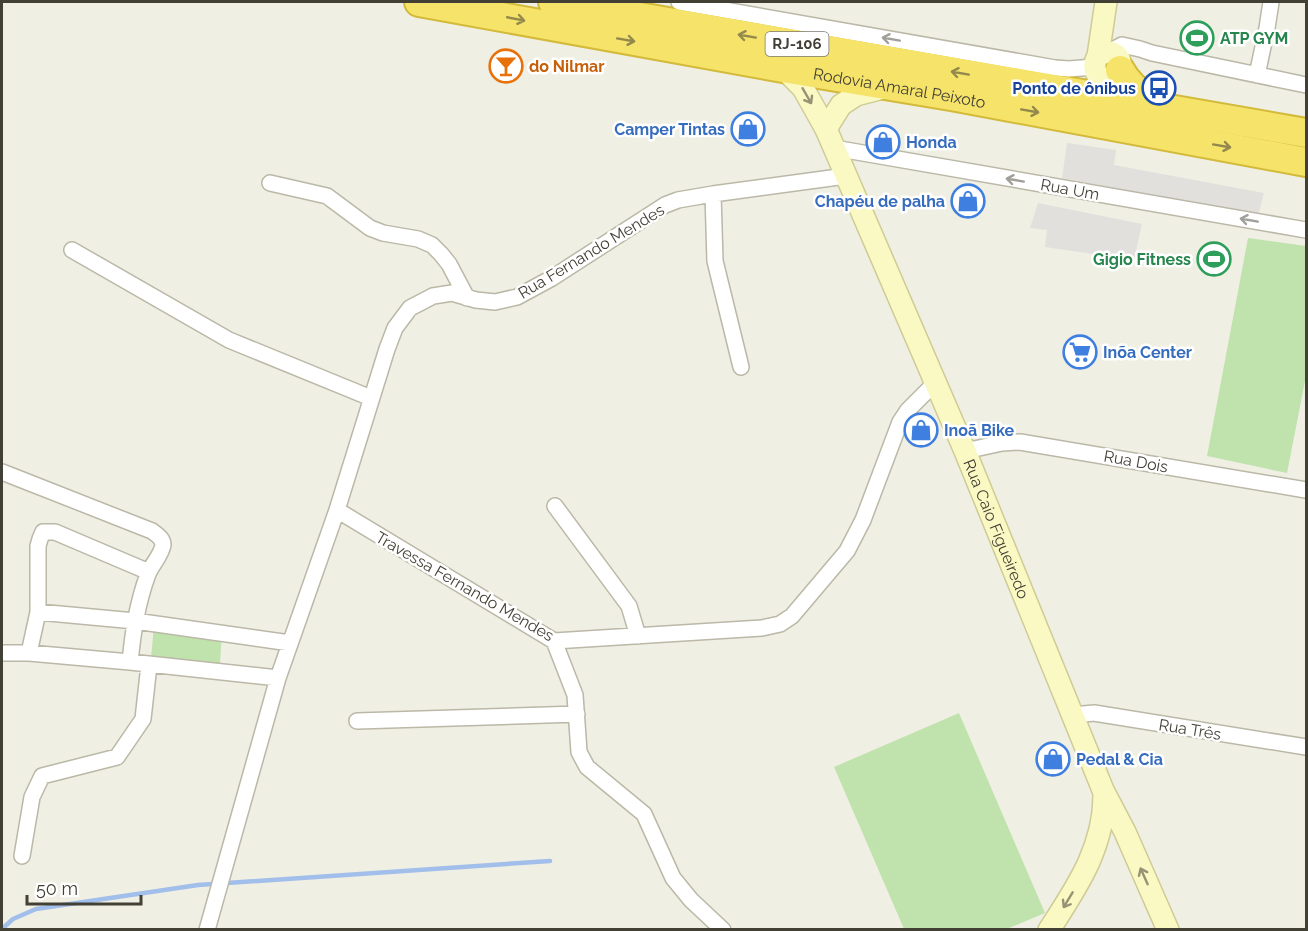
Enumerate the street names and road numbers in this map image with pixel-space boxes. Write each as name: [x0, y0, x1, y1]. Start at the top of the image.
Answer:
road number: RJ-106: [766, 32, 828, 56]
street label: Rodovia Amaral Peixoto: [812, 64, 987, 112]
street label: Rua Um: [1039, 175, 1101, 204]
street label: Rua Fernando Mendes: [515, 200, 668, 303]
street label: Rua Dois: [1102, 447, 1170, 477]
street label: Rua Caio Figueiredo: [959, 456, 1033, 602]
street label: Travessa Fernando Mendes: [372, 528, 558, 645]
street label: Rua Três: [1157, 715, 1223, 744]

